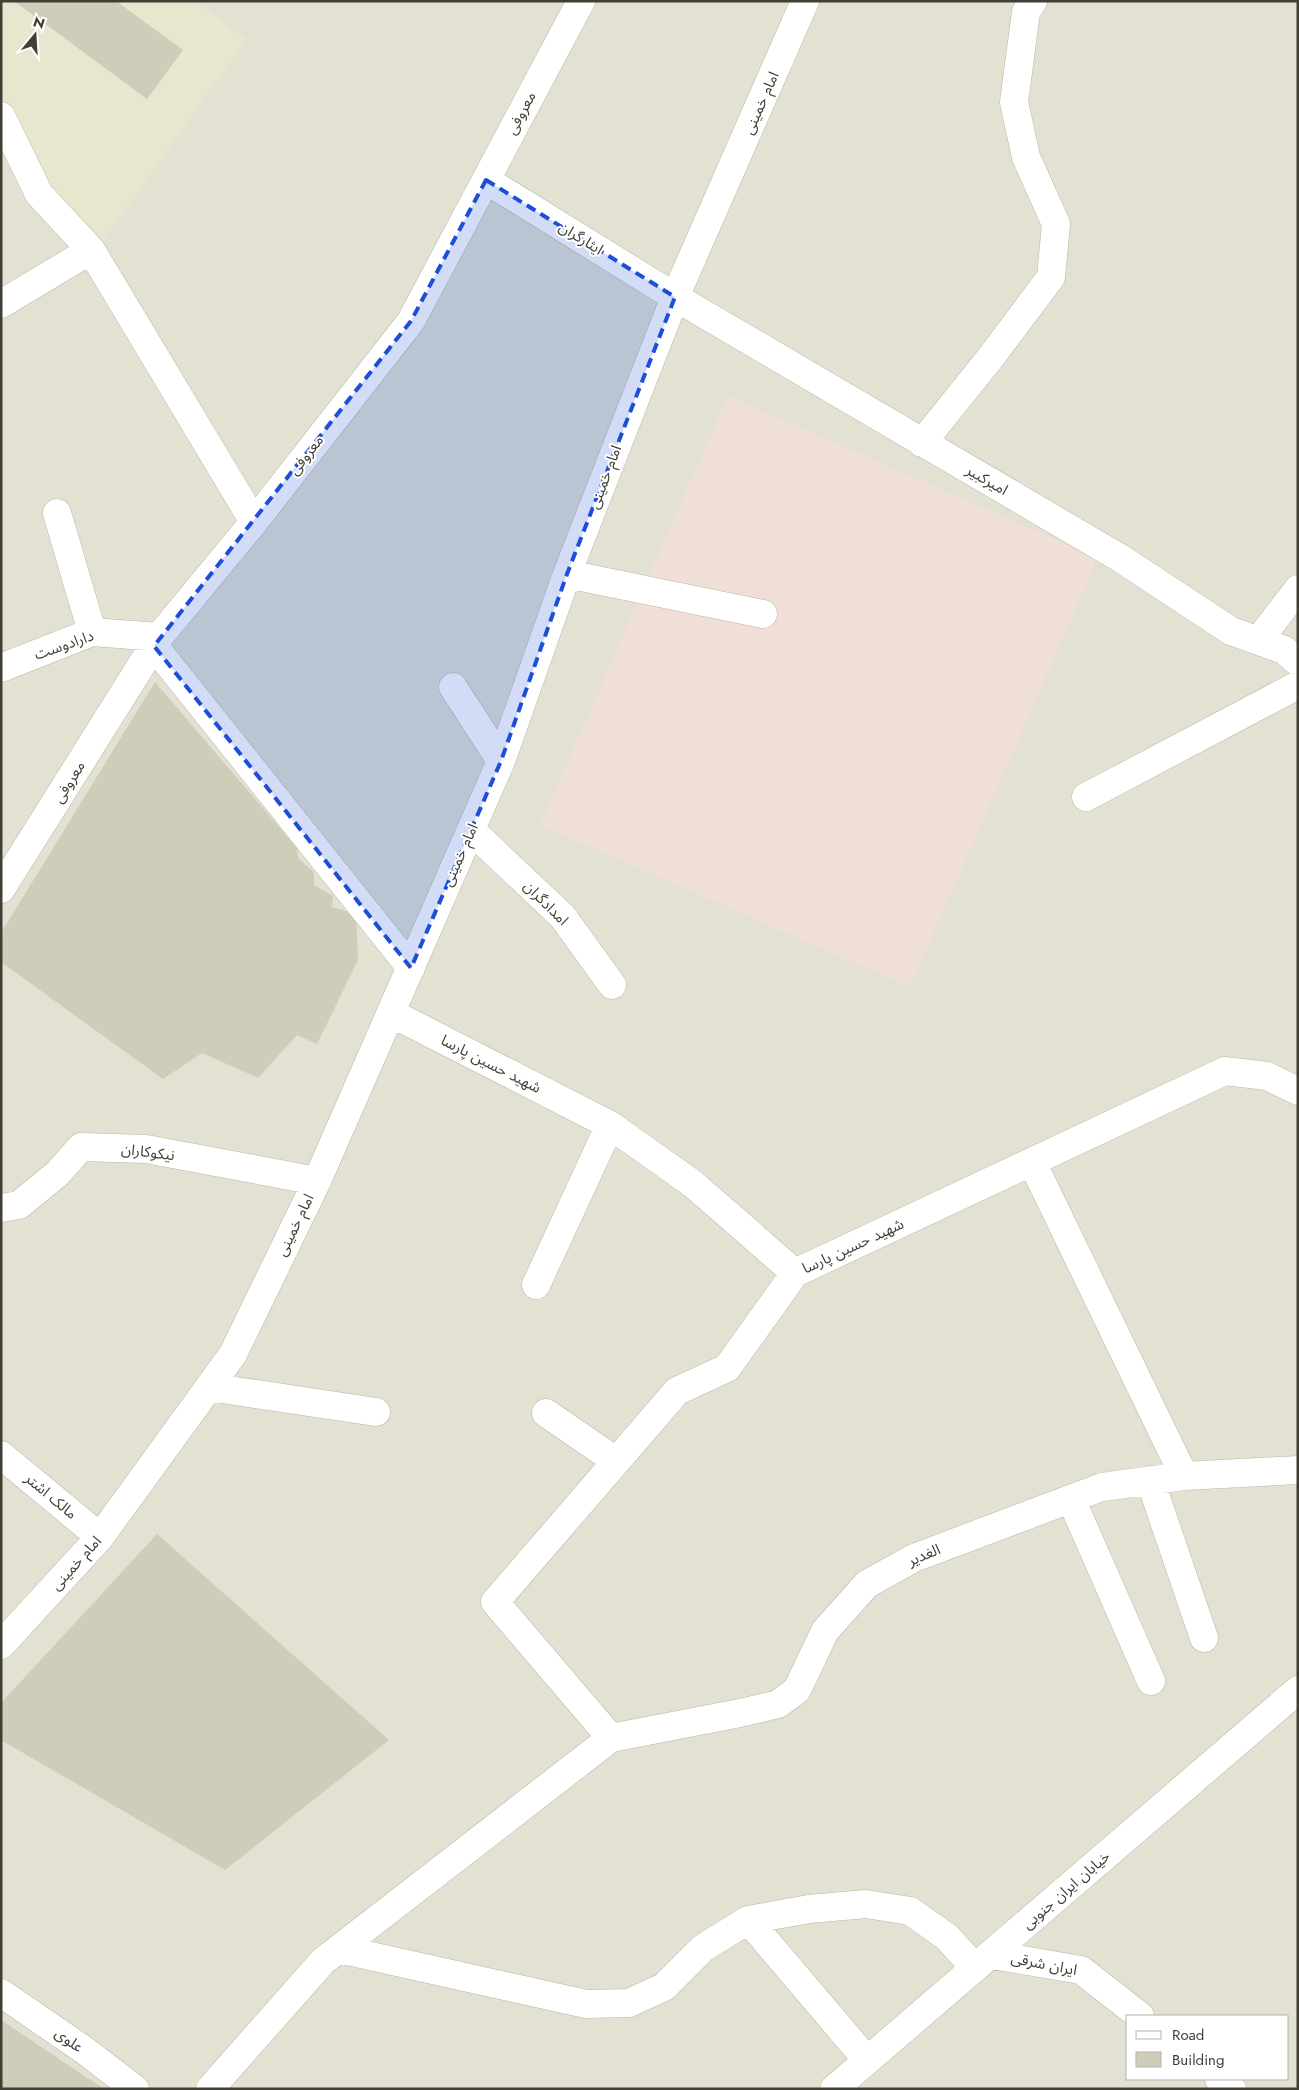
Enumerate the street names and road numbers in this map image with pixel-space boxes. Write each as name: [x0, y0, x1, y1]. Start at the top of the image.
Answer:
street label: امام خمینی: [737, 68, 785, 138]
street label: معروفی: [500, 87, 542, 139]
street label: ایثارگران: [555, 216, 607, 260]
street label: معروفی: [283, 430, 329, 480]
street label: امام خمینی: [583, 442, 627, 512]
street label: امیرکبیر: [961, 459, 1012, 501]
street label: دارادوست: [31, 625, 97, 665]
street label: معروفی: [47, 757, 91, 807]
street label: امام خمینی: [436, 820, 484, 890]
street label: امدادگران: [519, 876, 573, 930]
street label: شهید حسین پارسا: [437, 1029, 545, 1099]
street label: نیکوکاران: [120, 1138, 176, 1166]
street label: امام خمینی: [270, 1190, 320, 1260]
street label: شهید حسین پارسا: [798, 1213, 908, 1279]
street label: مالک اشتر: [19, 1467, 82, 1524]
street label: امام خمینی: [45, 1531, 107, 1595]
street label: الغدیر: [903, 1538, 944, 1572]
street label: خیابان ایران جنوبی: [1017, 1845, 1115, 1934]
street label: ایران شرقی: [1009, 1947, 1079, 1981]
street label: علوی: [50, 2022, 88, 2058]

